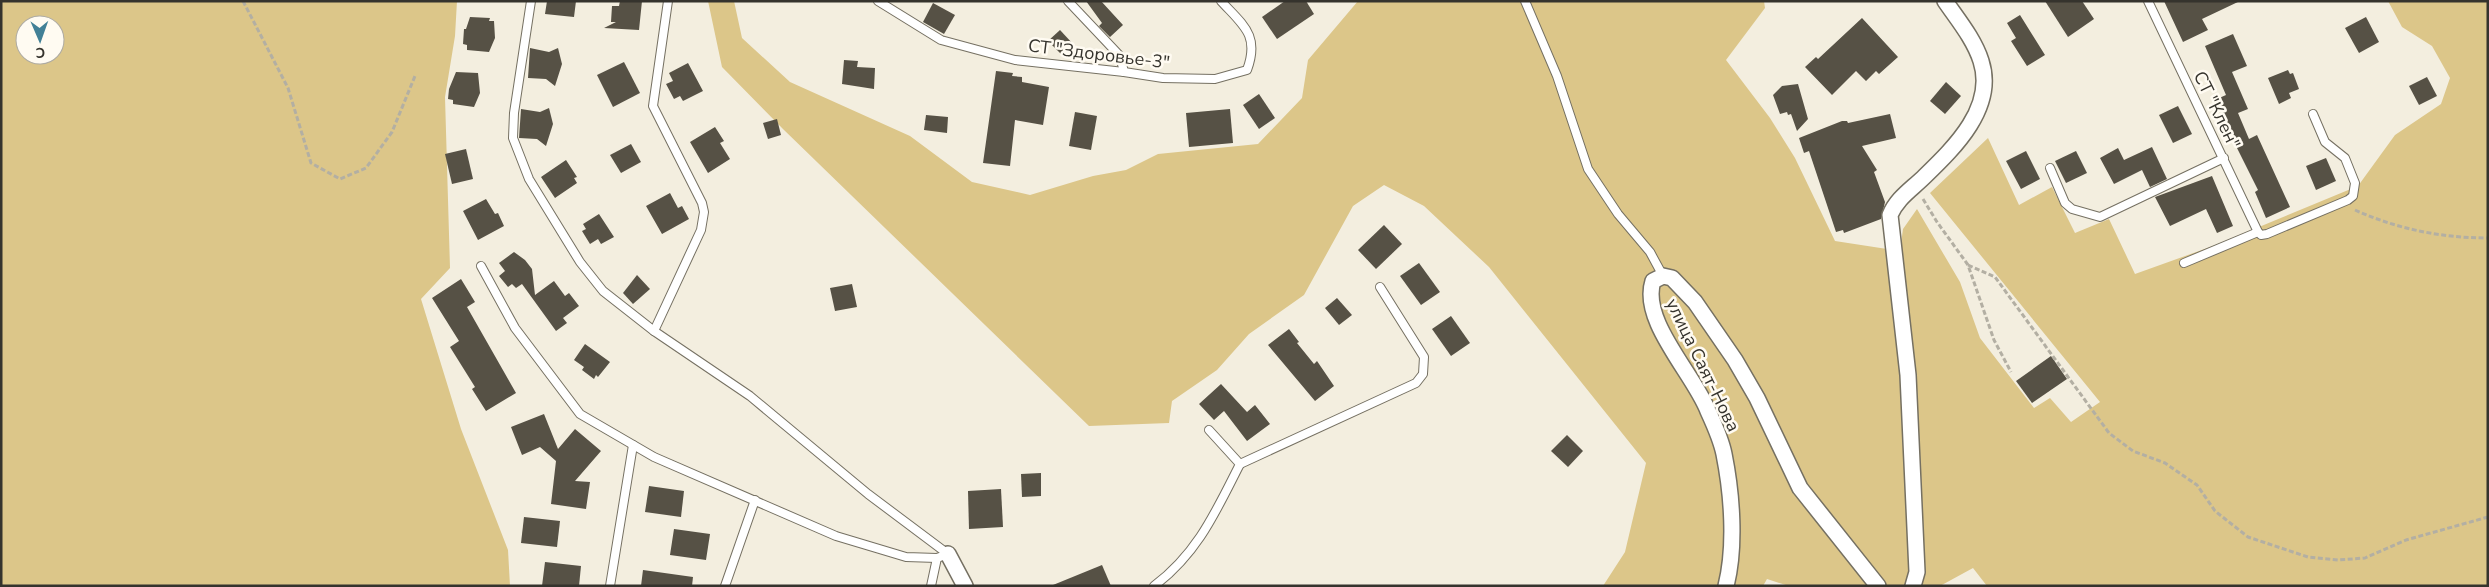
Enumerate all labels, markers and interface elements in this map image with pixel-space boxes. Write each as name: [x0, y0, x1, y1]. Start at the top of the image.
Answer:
north arrow: [15, 15, 65, 65]
street label: СТ "Здоровье-3": [1027, 33, 1171, 75]
text: С: [35, 43, 46, 62]
street label: СТ "Клен": [2188, 67, 2246, 153]
street label: улица Саят-Нова: [1660, 294, 1746, 436]

